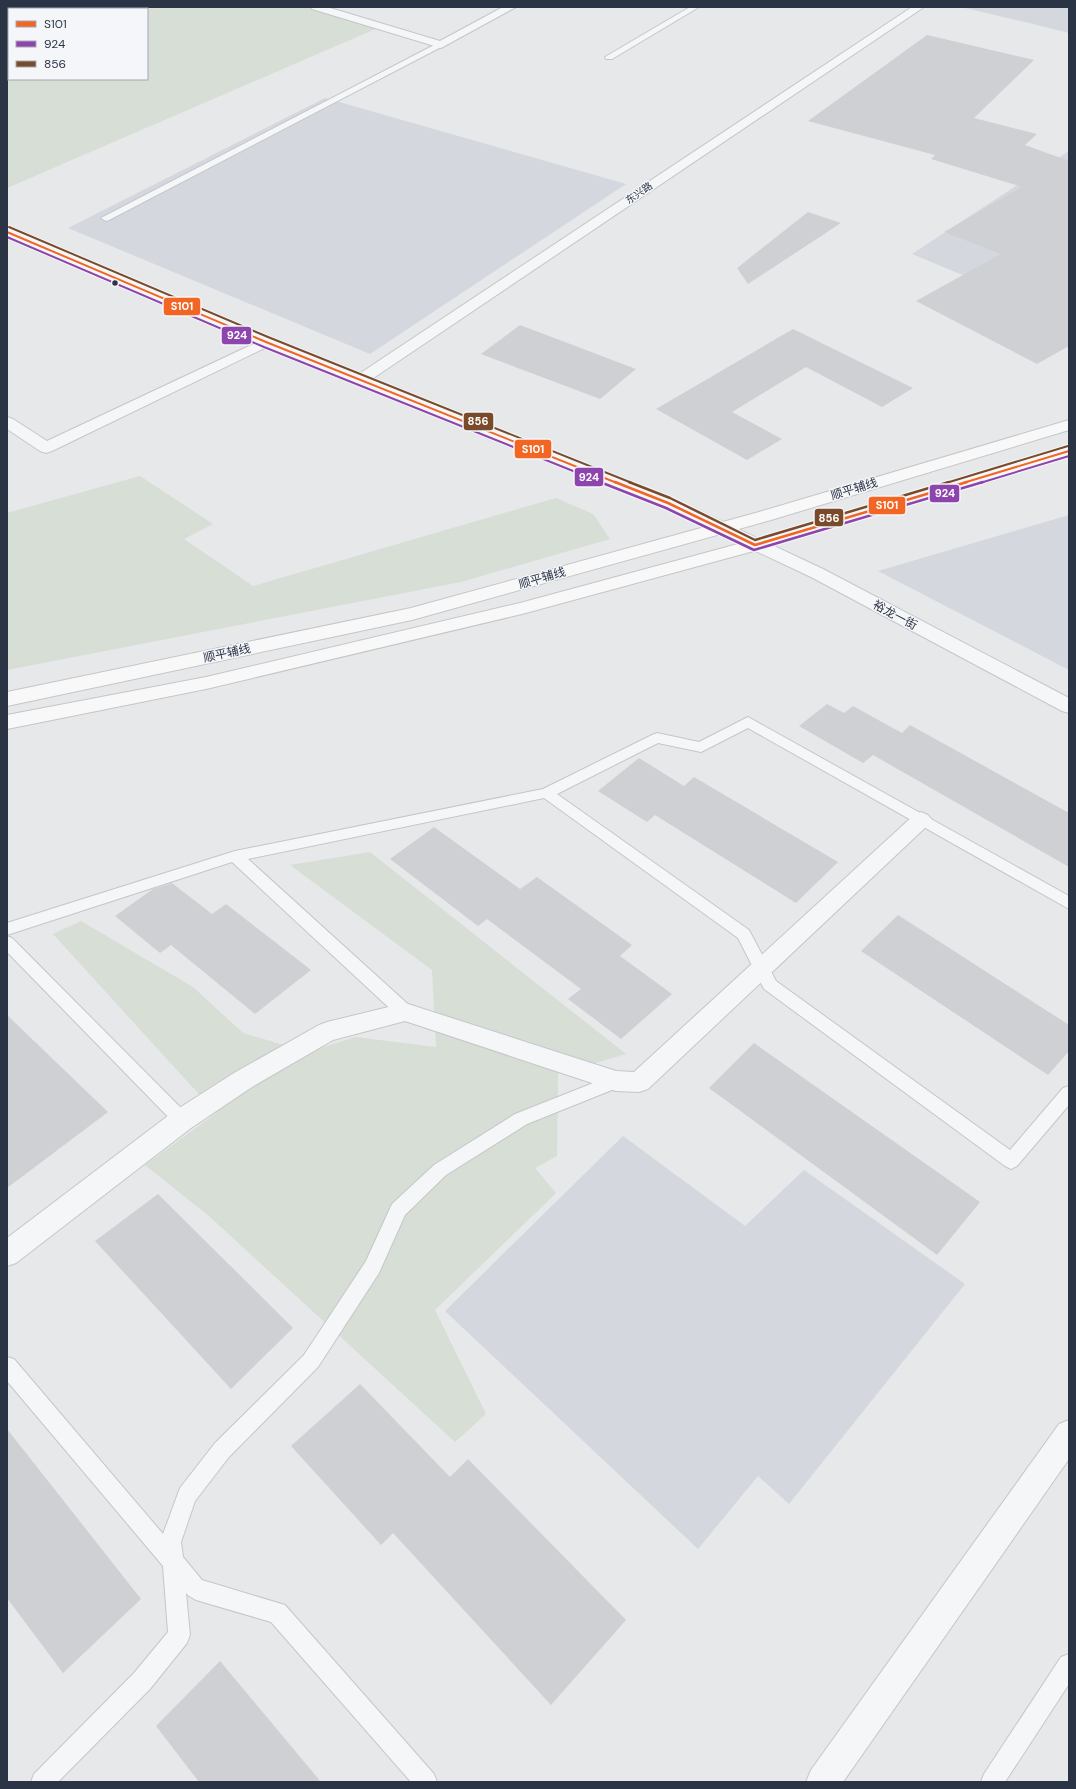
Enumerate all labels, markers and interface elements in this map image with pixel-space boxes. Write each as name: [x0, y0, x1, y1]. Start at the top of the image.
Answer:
legend: [8, 8, 148, 80]
text: S101: [44, 16, 67, 32]
text: 924: [44, 36, 65, 52]
text: 856: [44, 56, 66, 72]
street label: 东兴路: [623, 179, 655, 207]
unlabelled marker: [110, 278, 120, 288]
line badge: S101: [163, 297, 201, 316]
text: S101: [171, 299, 193, 313]
line badge: 924: [221, 326, 252, 345]
text: 924: [227, 328, 247, 342]
line badge: 856: [463, 412, 494, 431]
text: 856: [468, 414, 488, 428]
line badge: S101: [514, 439, 552, 459]
text: S101: [522, 442, 544, 456]
line badge: 924: [574, 467, 604, 487]
text: 924: [579, 470, 599, 484]
street label: 顺平辅线: [829, 474, 879, 504]
line badge: 924: [929, 484, 960, 503]
text: 924: [935, 486, 955, 500]
line badge: S101: [868, 496, 906, 515]
text: S101: [876, 498, 898, 512]
line badge: 856: [814, 508, 844, 527]
text: 856: [819, 511, 839, 525]
street label: 顺平辅线: [517, 564, 567, 592]
street label: 裕龙一街: [870, 597, 920, 633]
street label: 顺平辅线: [202, 640, 252, 666]

